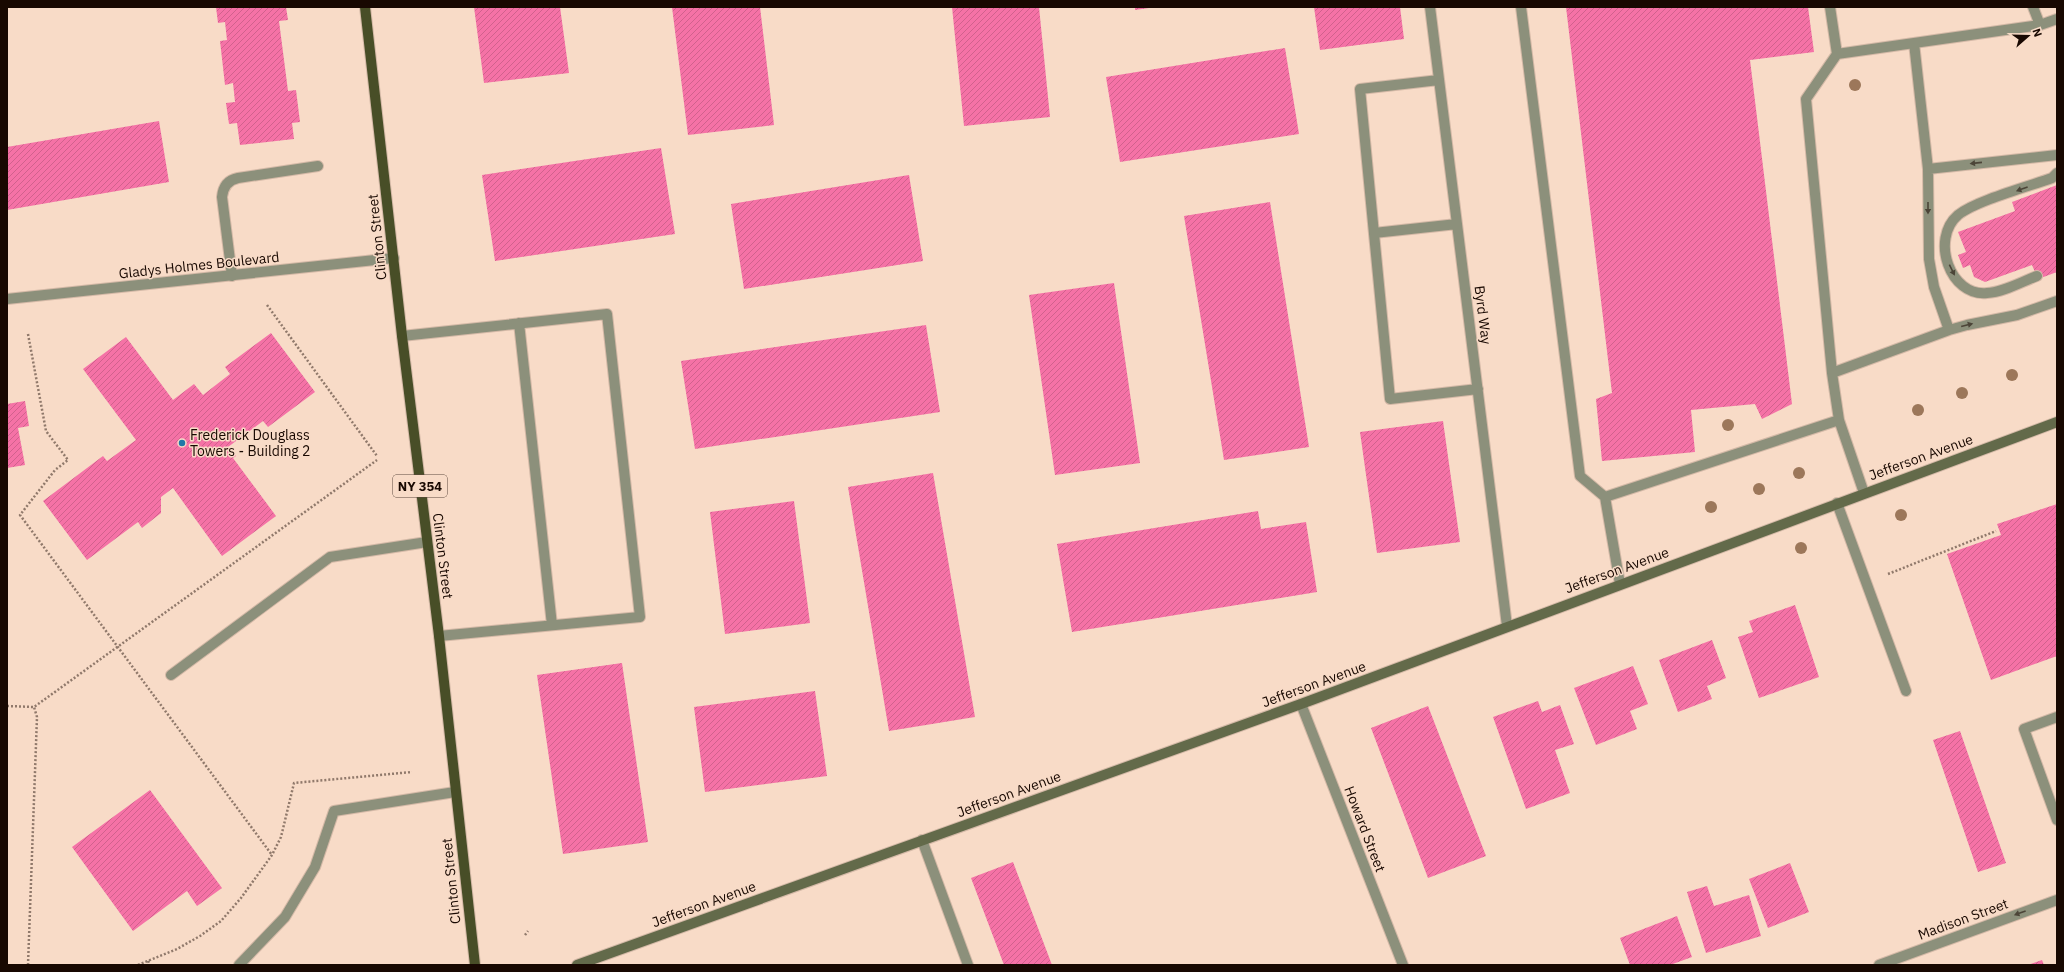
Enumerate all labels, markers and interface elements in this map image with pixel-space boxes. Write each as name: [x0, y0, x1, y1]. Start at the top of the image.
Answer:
north arrow: [2008, 16, 2048, 56]
text: N: [2029, 26, 2045, 39]
one-way arrow: [1970, 160, 1983, 167]
one-way arrow: [2015, 186, 2027, 192]
street label: Clinton Street: [364, 193, 390, 281]
one-way arrow: [1924, 202, 1931, 214]
street label: Gladys Holmes Boulevard: [118, 248, 280, 282]
one-way arrow: [1949, 264, 1955, 276]
street label: Byrd Way: [1470, 285, 1496, 345]
one-way arrow: [1961, 322, 1973, 328]
place label: Frederick Douglass Towers - Building 2: [190, 426, 310, 460]
street label: Jefferson Avenue: [1867, 430, 1976, 484]
marker: Frederick Douglass Towers - Building 2: [177, 438, 187, 448]
road number: NY 354: [393, 475, 447, 497]
street label: Clinton Street: [429, 512, 457, 600]
street label: Jefferson Avenue: [1563, 543, 1672, 597]
street label: Jefferson Avenue: [1260, 657, 1369, 711]
street label: Jefferson Avenue: [955, 767, 1064, 821]
street label: Howard Street: [1340, 783, 1390, 875]
street label: Clinton Street: [438, 837, 464, 925]
street label: Jefferson Avenue: [650, 877, 759, 931]
street label: Madison Street: [1915, 894, 2011, 944]
one-way arrow: [2014, 911, 2026, 917]

